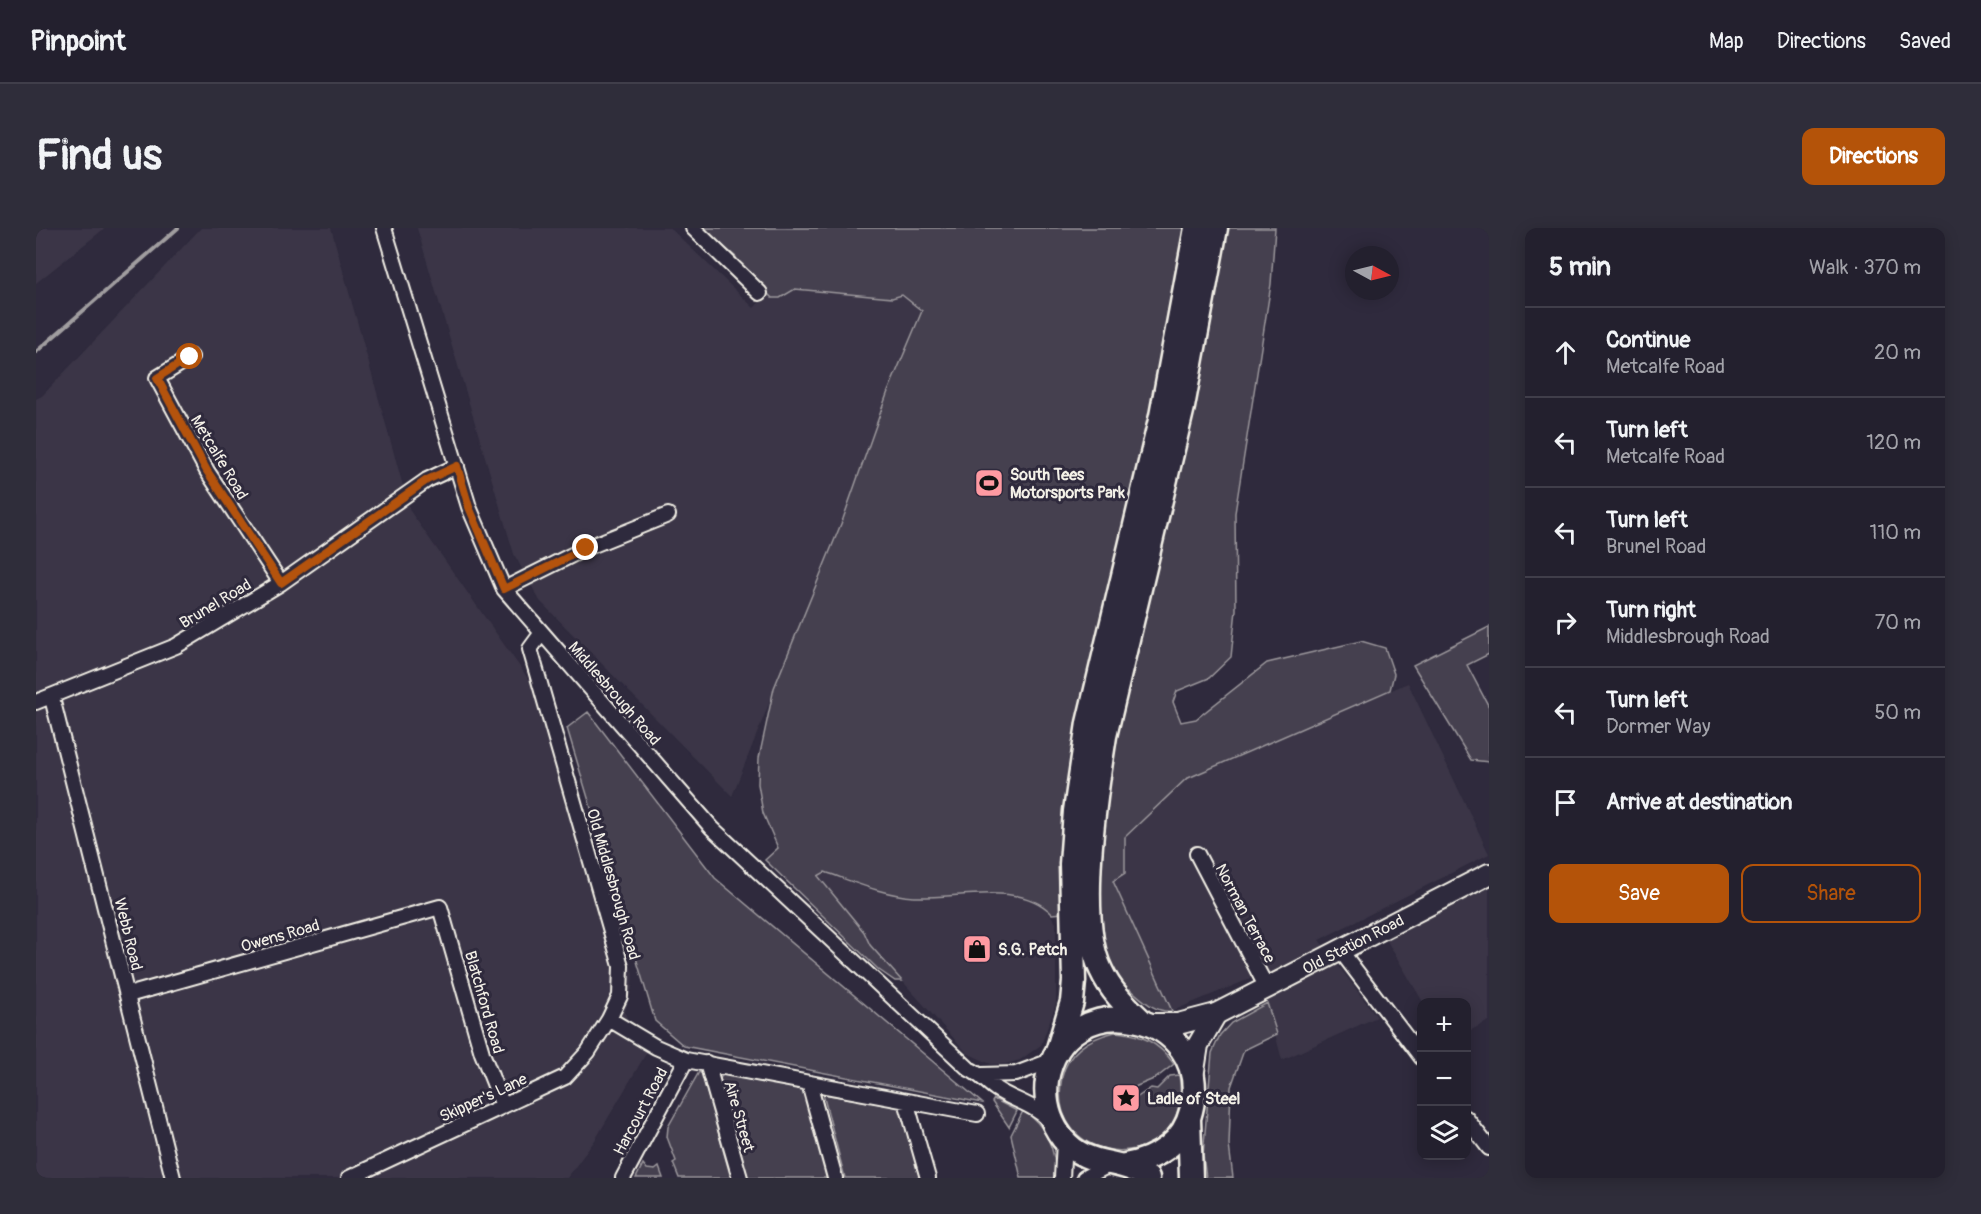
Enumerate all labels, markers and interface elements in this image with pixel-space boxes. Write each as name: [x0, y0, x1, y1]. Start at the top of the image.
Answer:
text: Pinpoint: [30, 24, 126, 59]
text: Map: [1709, 28, 1744, 55]
text: Directions: [1777, 28, 1866, 55]
text: Saved: [1899, 28, 1951, 55]
button: Directions: [1802, 128, 1945, 185]
text: Find us: [36, 130, 162, 182]
north arrow: [1345, 246, 1399, 300]
text: 5 min: [1549, 251, 1611, 283]
text: Walk · 370 m: [1809, 255, 1921, 280]
text: Continue: [1606, 326, 1690, 354]
icon: ahead: [1549, 336, 1582, 369]
text: 20 m: [1874, 340, 1921, 365]
route start: [176, 343, 202, 369]
text: Metcalfe Road: [1606, 354, 1725, 379]
street label: Metcalfe Road: [186, 412, 252, 503]
text: Turn left: [1606, 416, 1688, 444]
icon: left: [1549, 426, 1582, 459]
text: 120 m: [1866, 430, 1921, 455]
text: Metcalfe Road: [1606, 444, 1725, 469]
place label: South Tees Motorsports Park: [1010, 465, 1125, 503]
sports icon: South Tees Motorsports Park: [973, 467, 1005, 499]
text: Turn left: [1606, 506, 1688, 534]
icon: left: [1549, 516, 1582, 549]
text: 110 m: [1870, 520, 1921, 545]
route end: [572, 534, 598, 560]
text: Brunel Road: [1606, 534, 1706, 559]
street label: Brunel Road: [176, 575, 255, 633]
text: Turn right: [1606, 596, 1696, 624]
icon: right: [1549, 606, 1582, 639]
text: 70 m: [1875, 610, 1921, 635]
text: Middlesbrough Road: [1606, 624, 1770, 649]
street label: Middlesbrough Road: [564, 638, 665, 750]
text: Turn left: [1606, 686, 1688, 714]
icon: left: [1549, 696, 1582, 729]
text: 50 m: [1874, 700, 1921, 725]
text: Dormer Way: [1606, 714, 1710, 739]
icon: arrive: [1549, 786, 1582, 819]
text: Arrive at destination: [1606, 788, 1792, 816]
street label: Old Middlesbrough Road: [582, 806, 644, 962]
street label: Norman Terrace: [1211, 860, 1280, 967]
button: Save: [1549, 864, 1729, 923]
button: Share: [1741, 864, 1921, 923]
street label: Webb Road: [109, 896, 147, 973]
street label: Old Station Road: [1299, 910, 1407, 979]
street label: Owens Road: [239, 915, 322, 957]
shop icon: S.G. Petch: [961, 933, 993, 965]
place label: S.G. Petch: [998, 940, 1068, 960]
street label: Blatchford Road: [460, 949, 508, 1056]
map controls: [1417, 998, 1471, 1160]
button: +: [1417, 998, 1471, 1052]
button: −: [1417, 1052, 1471, 1106]
street label: Harcourt Road: [609, 1064, 672, 1159]
street label: Skipper's Lane: [436, 1069, 530, 1127]
street label: Aire Street: [719, 1078, 759, 1155]
place icon: Ladle of Steel: [1110, 1082, 1142, 1114]
place label: Ladle of Steel: [1147, 1089, 1241, 1109]
button: layers: [1417, 1106, 1471, 1160]

